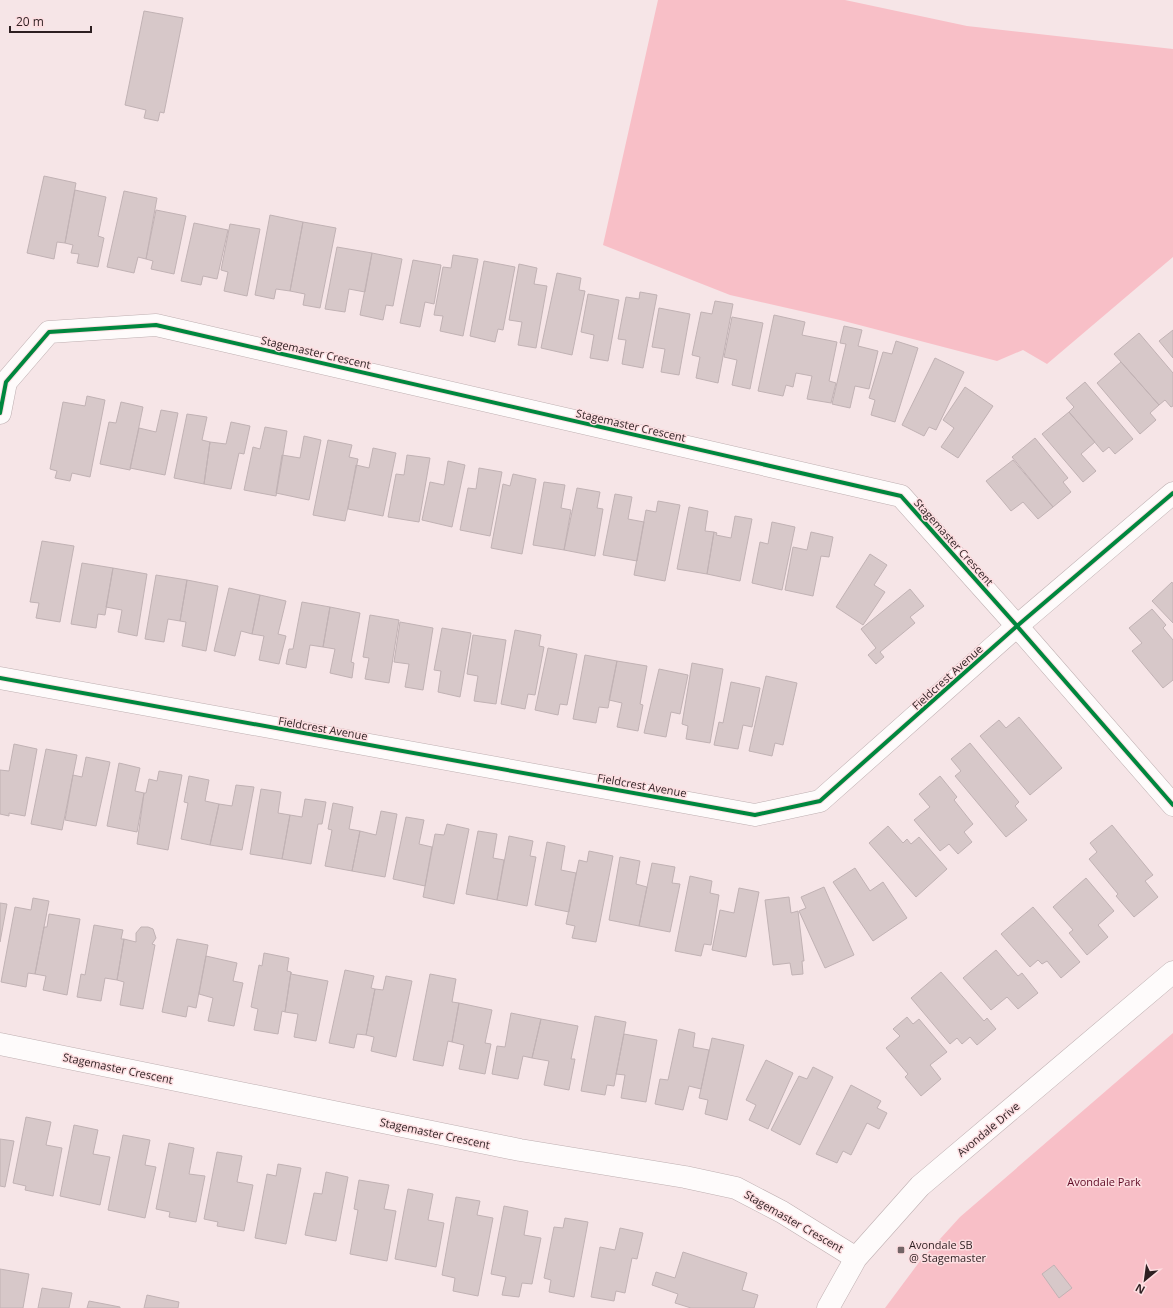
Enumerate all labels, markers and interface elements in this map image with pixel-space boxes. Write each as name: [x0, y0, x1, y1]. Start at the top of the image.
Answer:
scale bar: [10, 8, 91, 34]
text: 20 m: [16, 13, 44, 30]
street label: Stagemaster Crescent: [260, 332, 372, 372]
street label: Stagemaster Crescent: [575, 405, 687, 445]
street label: Stagemaster Crescent: [911, 495, 997, 589]
street label: Fieldcrest Avenue: [908, 641, 986, 713]
street label: Fieldcrest Avenue: [277, 713, 369, 743]
street label: Fieldcrest Avenue: [596, 770, 688, 800]
street label: Stagemaster Crescent: [62, 1049, 174, 1087]
street label: Avondale Drive: [954, 1098, 1022, 1160]
street label: Stagemaster Crescent: [379, 1114, 491, 1152]
park label: Avondale Park: [1067, 1174, 1141, 1189]
street label: Stagemaster Crescent: [742, 1186, 846, 1256]
place label: Avondale SB @ Stagemaster: [909, 1237, 987, 1265]
marker: Avondale SB @ Stagemaster: [896, 1245, 906, 1255]
north arrow: [1125, 1260, 1165, 1300]
text: N: [1132, 1280, 1147, 1298]

